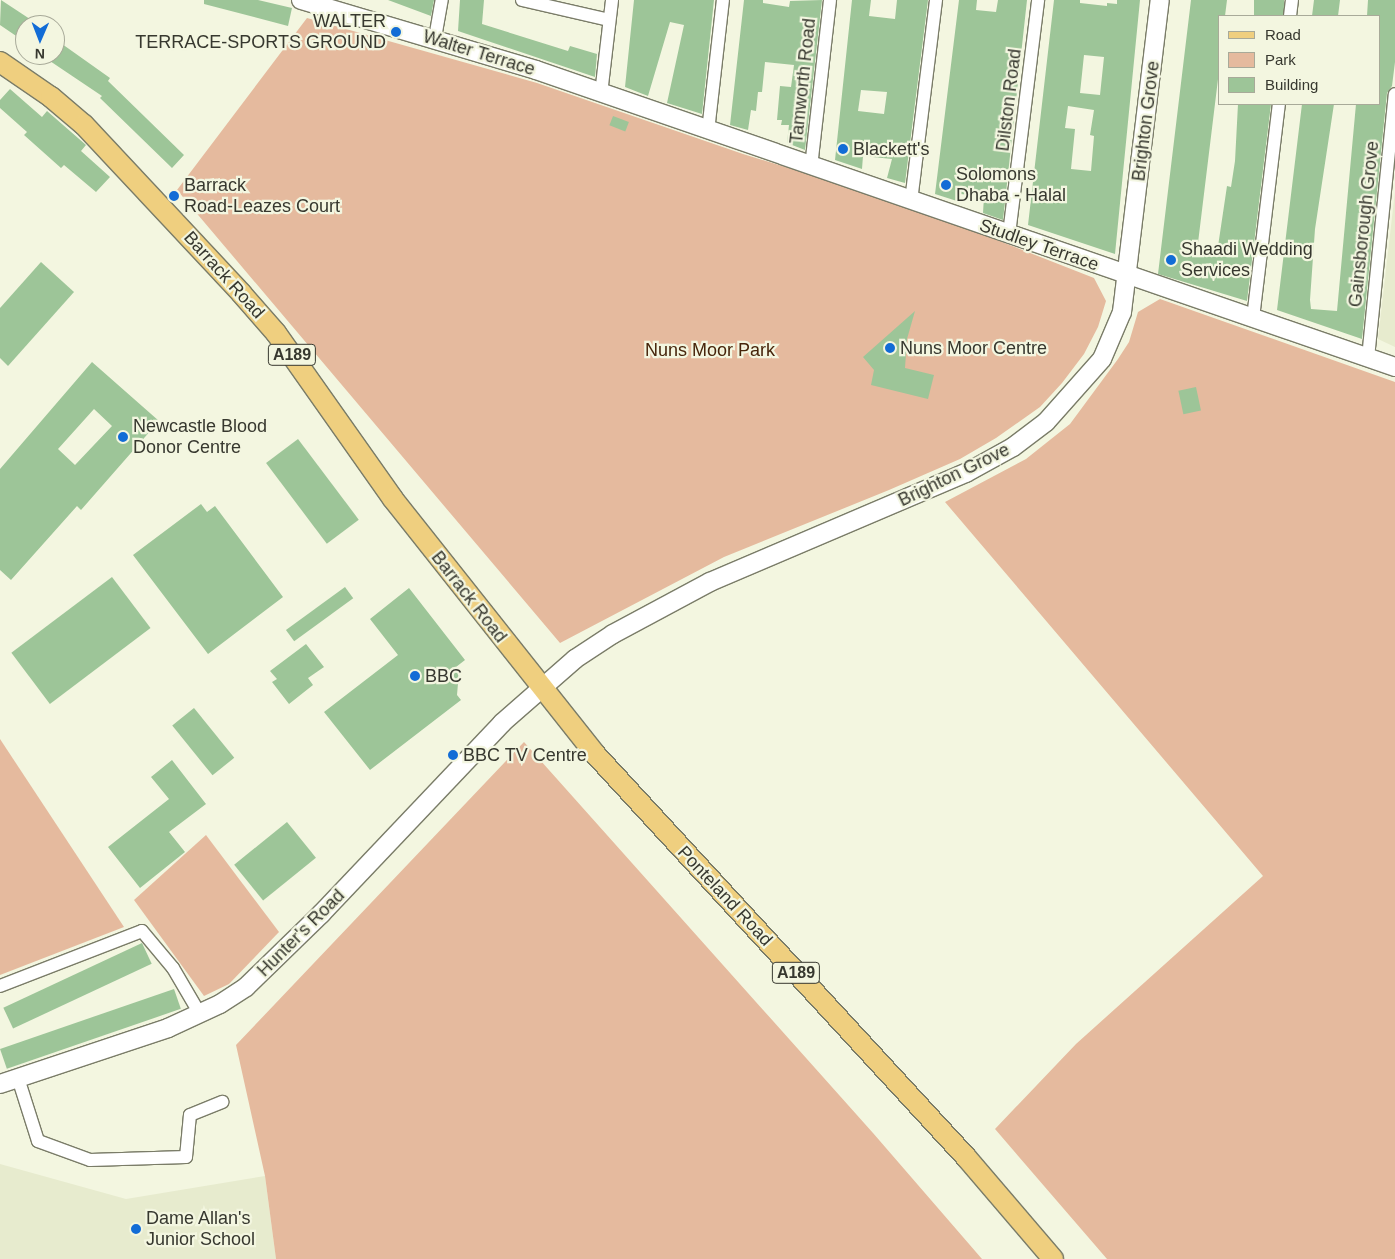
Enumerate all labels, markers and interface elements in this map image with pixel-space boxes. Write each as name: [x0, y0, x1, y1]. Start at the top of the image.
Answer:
place label: WALTER TERRACE-SPORTS GROUND: [135, 11, 386, 54]
north arrow: [15, 15, 65, 65]
legend: [1218, 15, 1380, 105]
street label: Tamworth Road: [786, 17, 820, 145]
marker: WALTER TERRACE-SPORTS GROUND: [390, 26, 402, 38]
street label: Walter Terrace: [420, 26, 538, 80]
text: Road: [1265, 26, 1301, 43]
text: N: [35, 46, 45, 62]
street label: Dilston Road: [992, 48, 1026, 152]
text: Park: [1265, 51, 1296, 68]
street label: Brighton Grove: [1128, 60, 1164, 182]
text: Building: [1265, 76, 1318, 93]
place label: Blackett's: [853, 138, 929, 160]
street label: Gainsborough Grove: [1345, 140, 1383, 308]
marker: Blackett's: [837, 143, 849, 155]
place label: Solomons Dhaba - Halal: [956, 164, 1066, 206]
place label: Barrack Road-Leazes Court: [184, 175, 340, 218]
marker: Solomons Dhaba - Halal: [940, 179, 952, 191]
marker: Barrack Road-Leazes Court: [168, 190, 180, 202]
street label: Studley Terrace: [976, 214, 1102, 276]
street label: Barrack Road: [179, 227, 269, 323]
place label: Shaadi Wedding Services: [1181, 239, 1313, 282]
marker: Shaadi Wedding Services: [1165, 254, 1177, 266]
place label: Nuns Moor Centre: [900, 337, 1047, 359]
park label: Nuns Moor Park: [645, 339, 775, 361]
road number: A189: [267, 342, 317, 368]
marker: Nuns Moor Centre: [884, 342, 896, 354]
place label: Newcastle Blood Donor Centre: [133, 416, 267, 458]
marker: Newcastle Blood Donor Centre: [117, 431, 129, 443]
street label: Brighton Grove: [895, 439, 1013, 511]
street label: Barrack Road: [427, 547, 511, 647]
place label: BBC: [425, 665, 462, 687]
marker: BBC: [409, 670, 421, 682]
place label: BBC TV Centre: [463, 744, 587, 766]
marker: BBC TV Centre: [447, 749, 459, 761]
street label: Ponteland Road: [673, 841, 777, 951]
street label: Hunter's Road: [253, 885, 349, 981]
road number: A189: [771, 960, 821, 986]
place label: Dame Allan's Junior School: [146, 1208, 255, 1250]
marker: Dame Allan's Junior School: [130, 1223, 142, 1235]

